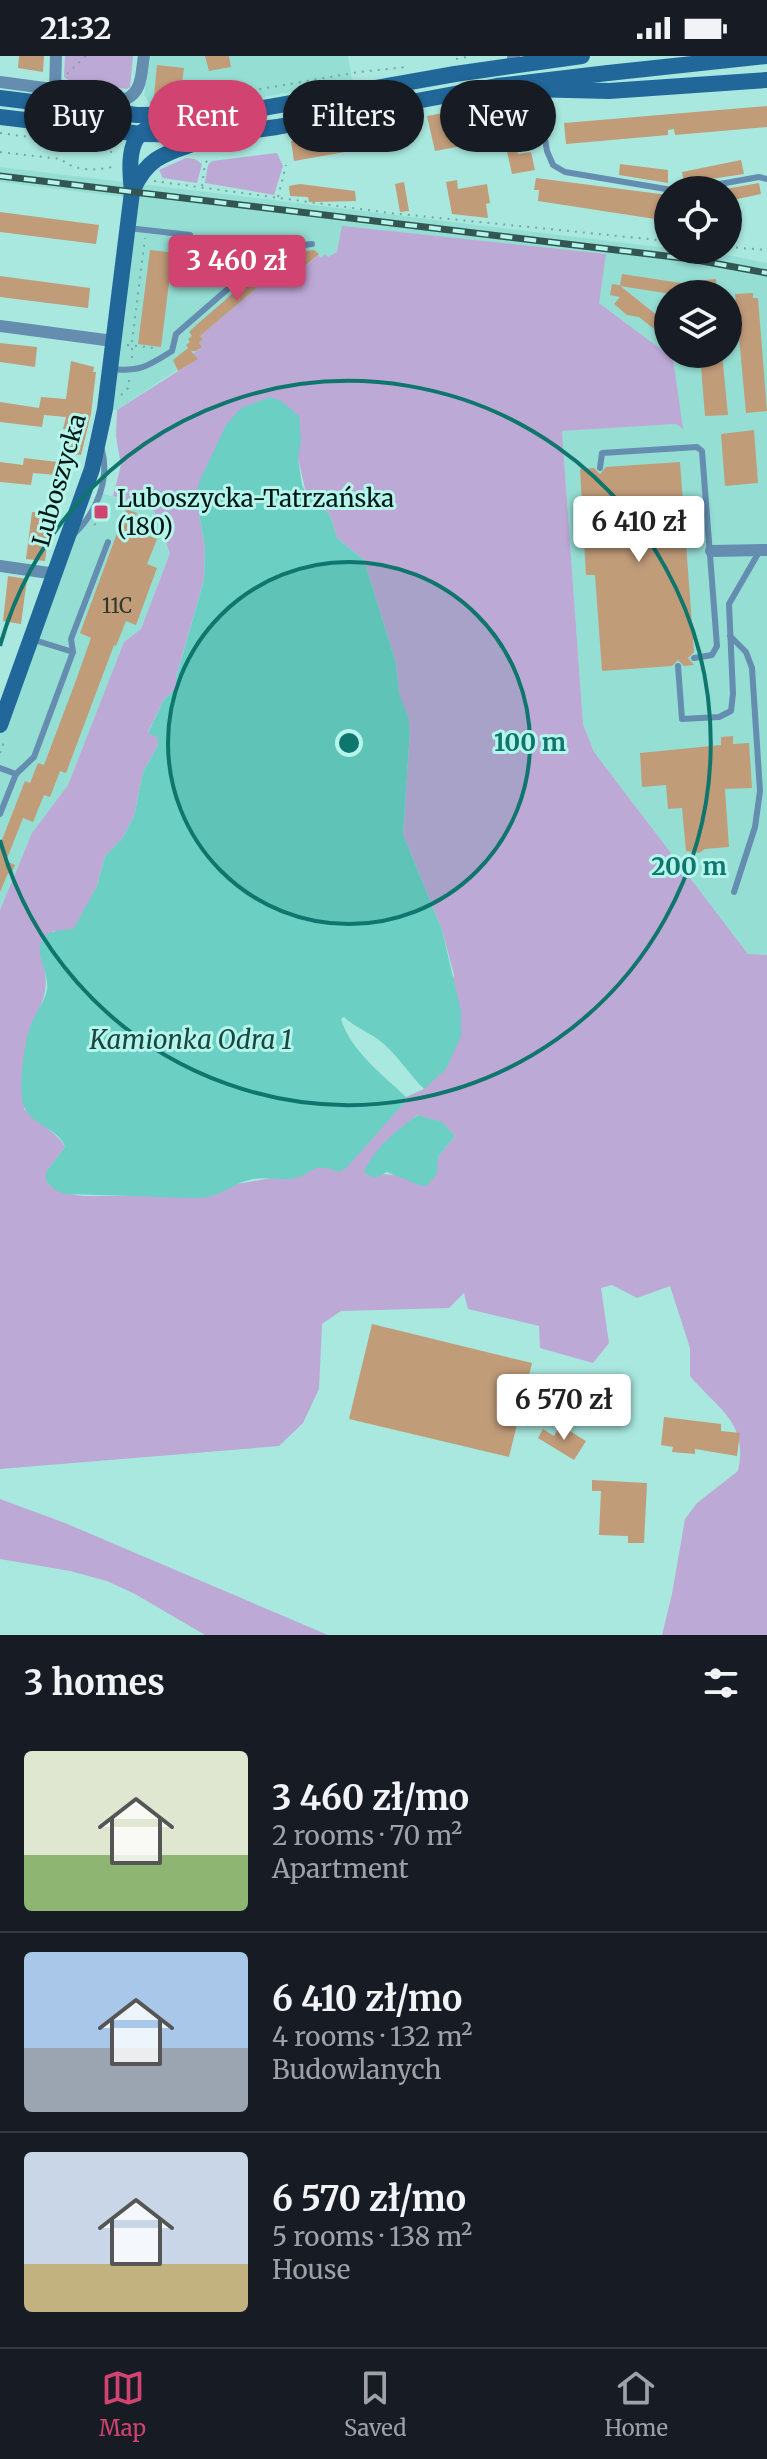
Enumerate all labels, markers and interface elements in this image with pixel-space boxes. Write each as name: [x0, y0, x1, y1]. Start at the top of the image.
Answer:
text: 21:32: [40, 9, 111, 47]
chip: Buy: [24, 80, 132, 152]
chip: Rent: [148, 80, 267, 152]
chip: Filters: [283, 80, 424, 152]
chip: New: [440, 80, 556, 152]
map controls: [654, 176, 742, 368]
button: locate: [654, 176, 742, 264]
pin: 3 460 zł: [154, 235, 320, 303]
text: 3 460 zł: [187, 244, 287, 277]
button: layers: [654, 280, 742, 368]
street label: Luboszycka: [25, 410, 93, 550]
place label: Luboszycka-Tatrzańska (180): [117, 483, 394, 542]
pin: 6 410 zł: [556, 496, 722, 564]
marker: Luboszycka-Tatrzańska (180): [92, 503, 110, 521]
text: 6 410 zł: [591, 505, 687, 538]
house number: 11C: [102, 593, 132, 618]
text: 100 m: [494, 727, 566, 758]
centre of rings: [335, 729, 363, 757]
text: 200 m: [651, 851, 727, 882]
water label: Kamionka Odra 1: [89, 1023, 292, 1056]
pin: 6 570 zł: [481, 1374, 647, 1442]
text: 6 570 zł: [515, 1383, 613, 1416]
icon: filters: [699, 1661, 743, 1705]
text: 3 homes: [24, 1662, 165, 1704]
text: 3 460 zł/mo: [272, 1777, 469, 1819]
icon: home: [88, 1783, 184, 1879]
text: 2 rooms · 70 m²: [272, 1819, 462, 1852]
text: Apartment: [272, 1852, 409, 1885]
text: 6 410 zł/mo: [272, 1978, 462, 2020]
icon: home: [88, 1984, 184, 2080]
text: 4 rooms · 132 m²: [272, 2020, 472, 2053]
text: Budowlanych: [272, 2053, 442, 2086]
text: 6 570 zł/mo: [272, 2178, 466, 2220]
icon: home: [88, 2184, 184, 2280]
text: 5 rooms · 138 m²: [272, 2220, 472, 2253]
text: House: [272, 2253, 350, 2286]
tab: Map: [99, 2366, 146, 2442]
tab: Saved: [344, 2366, 406, 2442]
tab: Home: [605, 2366, 668, 2442]

